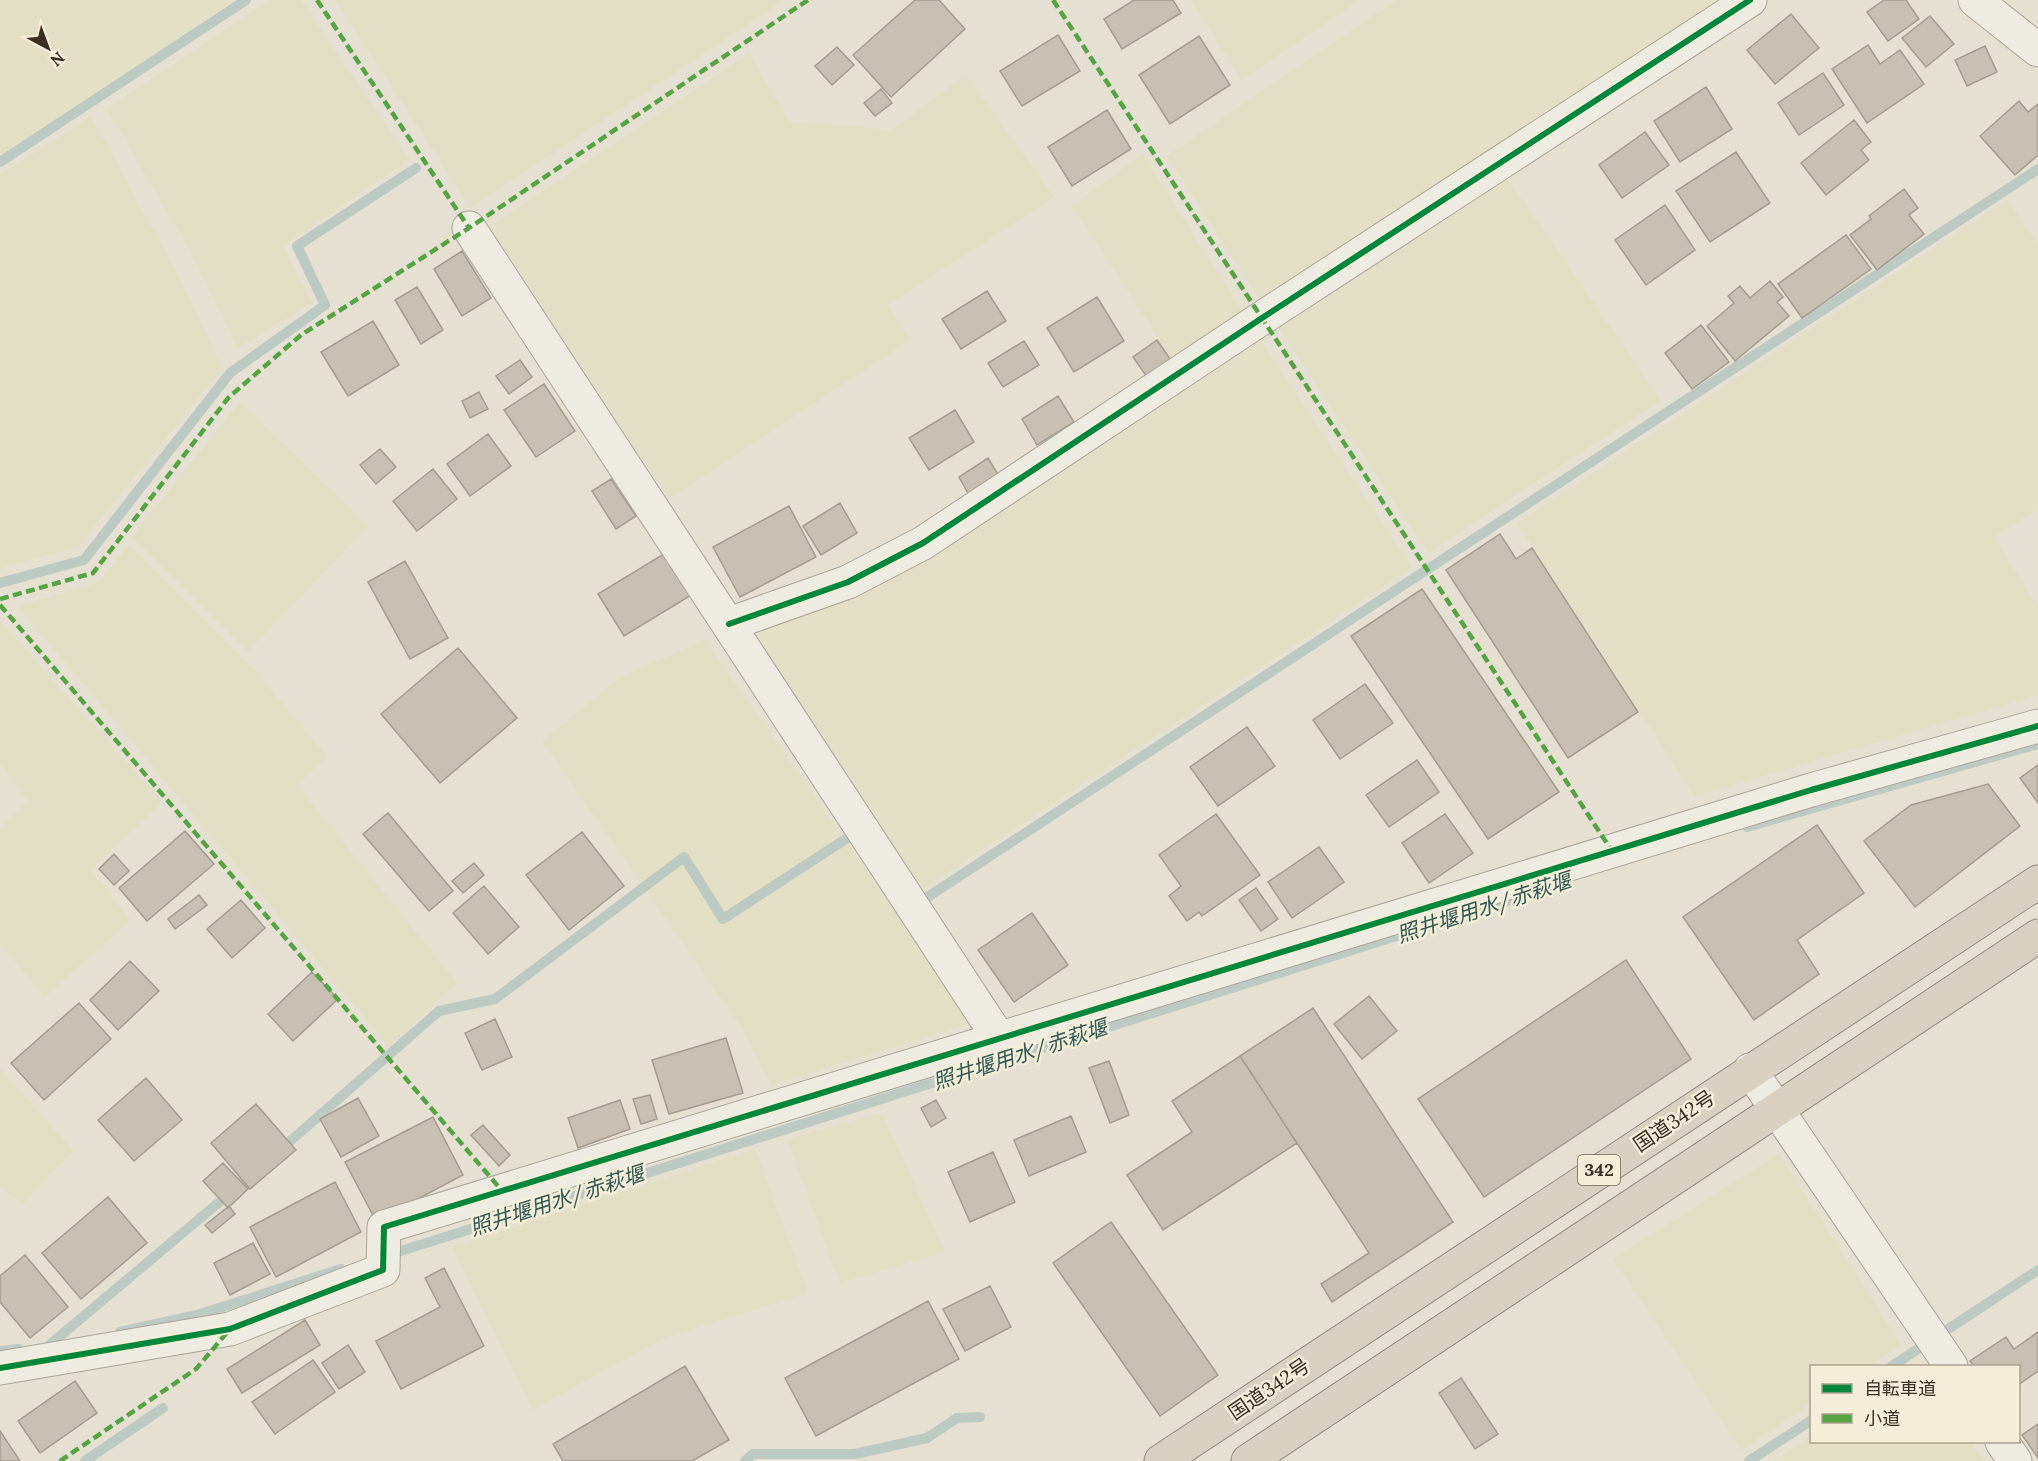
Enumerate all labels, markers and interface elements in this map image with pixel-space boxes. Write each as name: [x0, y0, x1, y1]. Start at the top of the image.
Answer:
north arrow: [18, 18, 78, 78]
text: N: [47, 48, 69, 71]
water label: 照井堰用水/赤萩堰: [1393, 865, 1578, 948]
water label: 照井堰用水/赤萩堰: [929, 1012, 1114, 1095]
street label: 国道342号: [1628, 1084, 1719, 1157]
road number: 342: [1578, 1155, 1620, 1185]
water label: 照井堰用水/赤萩堰: [466, 1158, 651, 1241]
street label: 国道342号: [1223, 1352, 1314, 1425]
legend: [1810, 1365, 2020, 1443]
text: 自転車道: [1864, 1377, 1936, 1400]
text: 小道: [1864, 1407, 1900, 1430]

